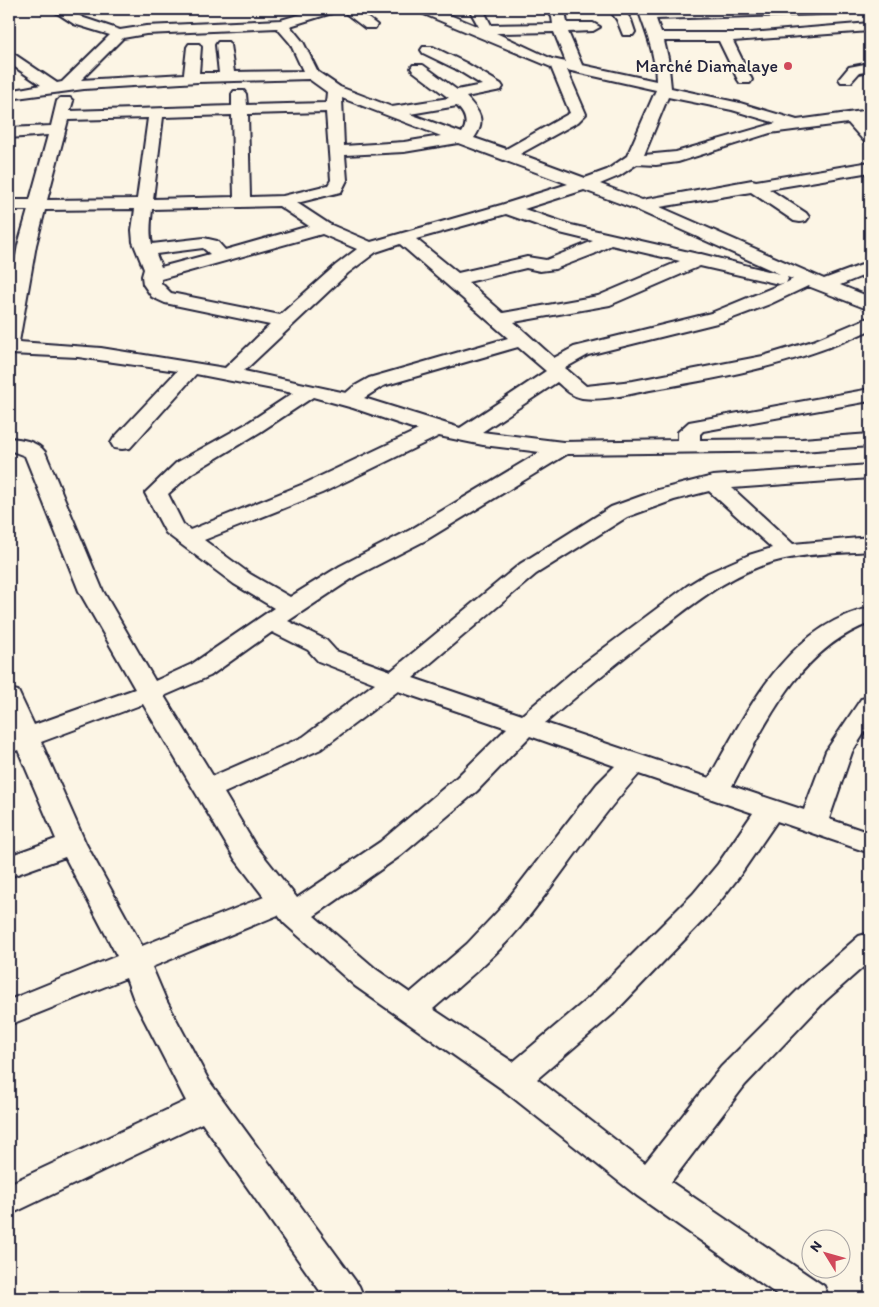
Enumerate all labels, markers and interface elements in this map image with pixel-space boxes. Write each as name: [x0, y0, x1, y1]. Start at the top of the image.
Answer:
place label: Marché Diamalaye: [636, 55, 778, 77]
marker: Marché Diamalaye: [782, 60, 794, 72]
north arrow: [802, 1230, 852, 1280]
text: N: [806, 1238, 826, 1255]

